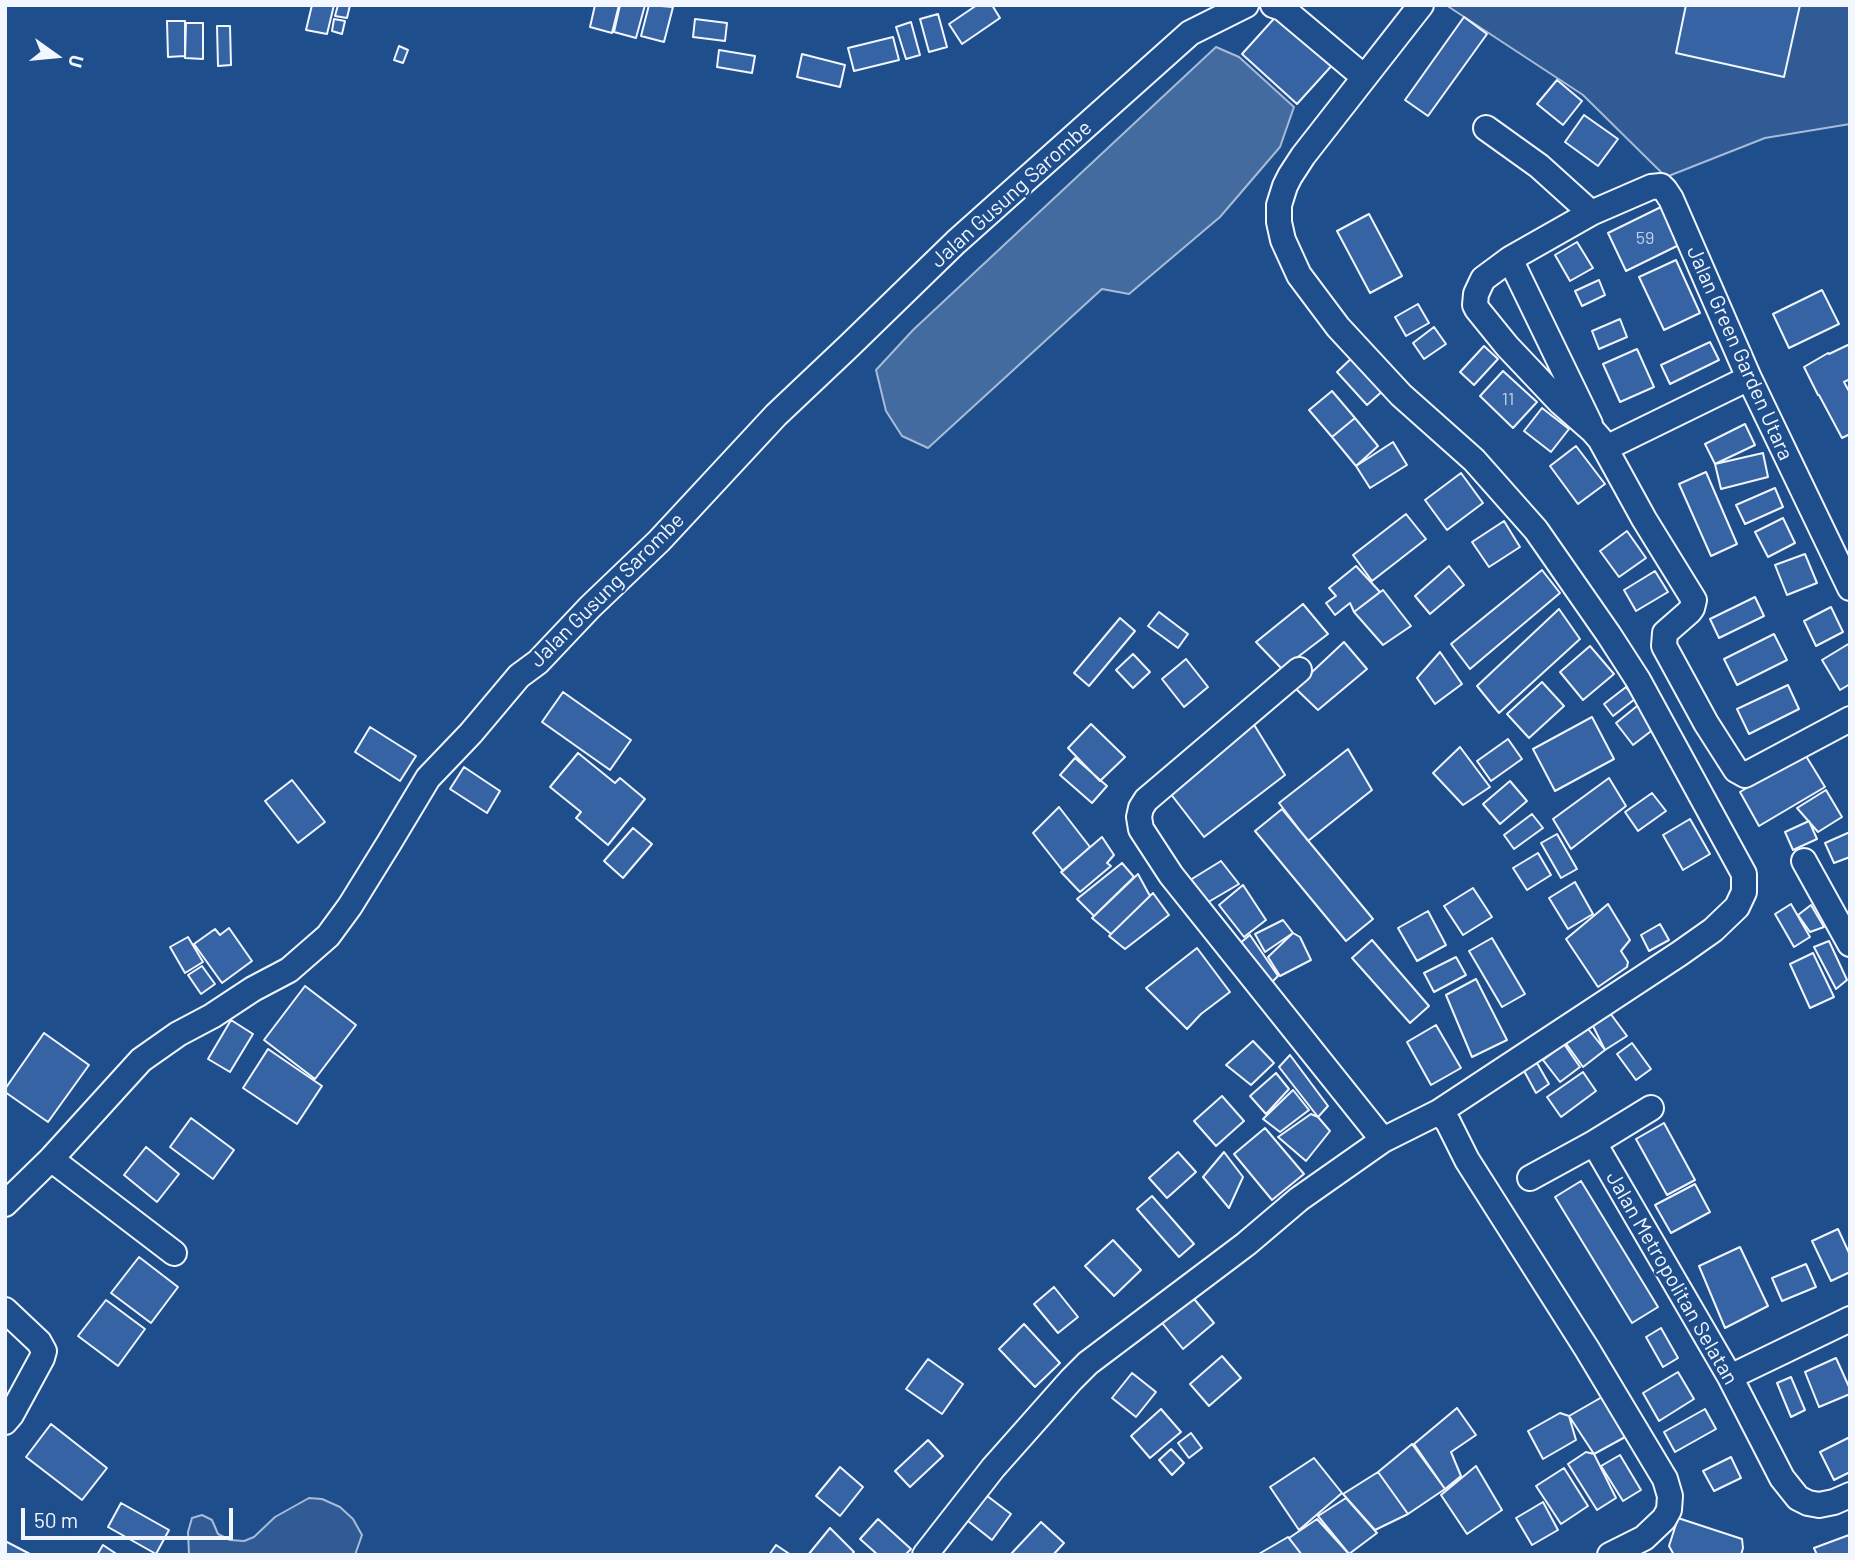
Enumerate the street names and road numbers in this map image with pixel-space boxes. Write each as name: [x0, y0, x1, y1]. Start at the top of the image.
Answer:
street label: Jalan Gusung Sarombe: [925, 115, 1097, 273]
street label: Jalan Green Garden Utara: [1681, 242, 1799, 464]
street label: Jalan Gusung Sarombe: [525, 508, 689, 672]
street label: Jalan Metropolitan Selatan: [1601, 1167, 1743, 1389]

